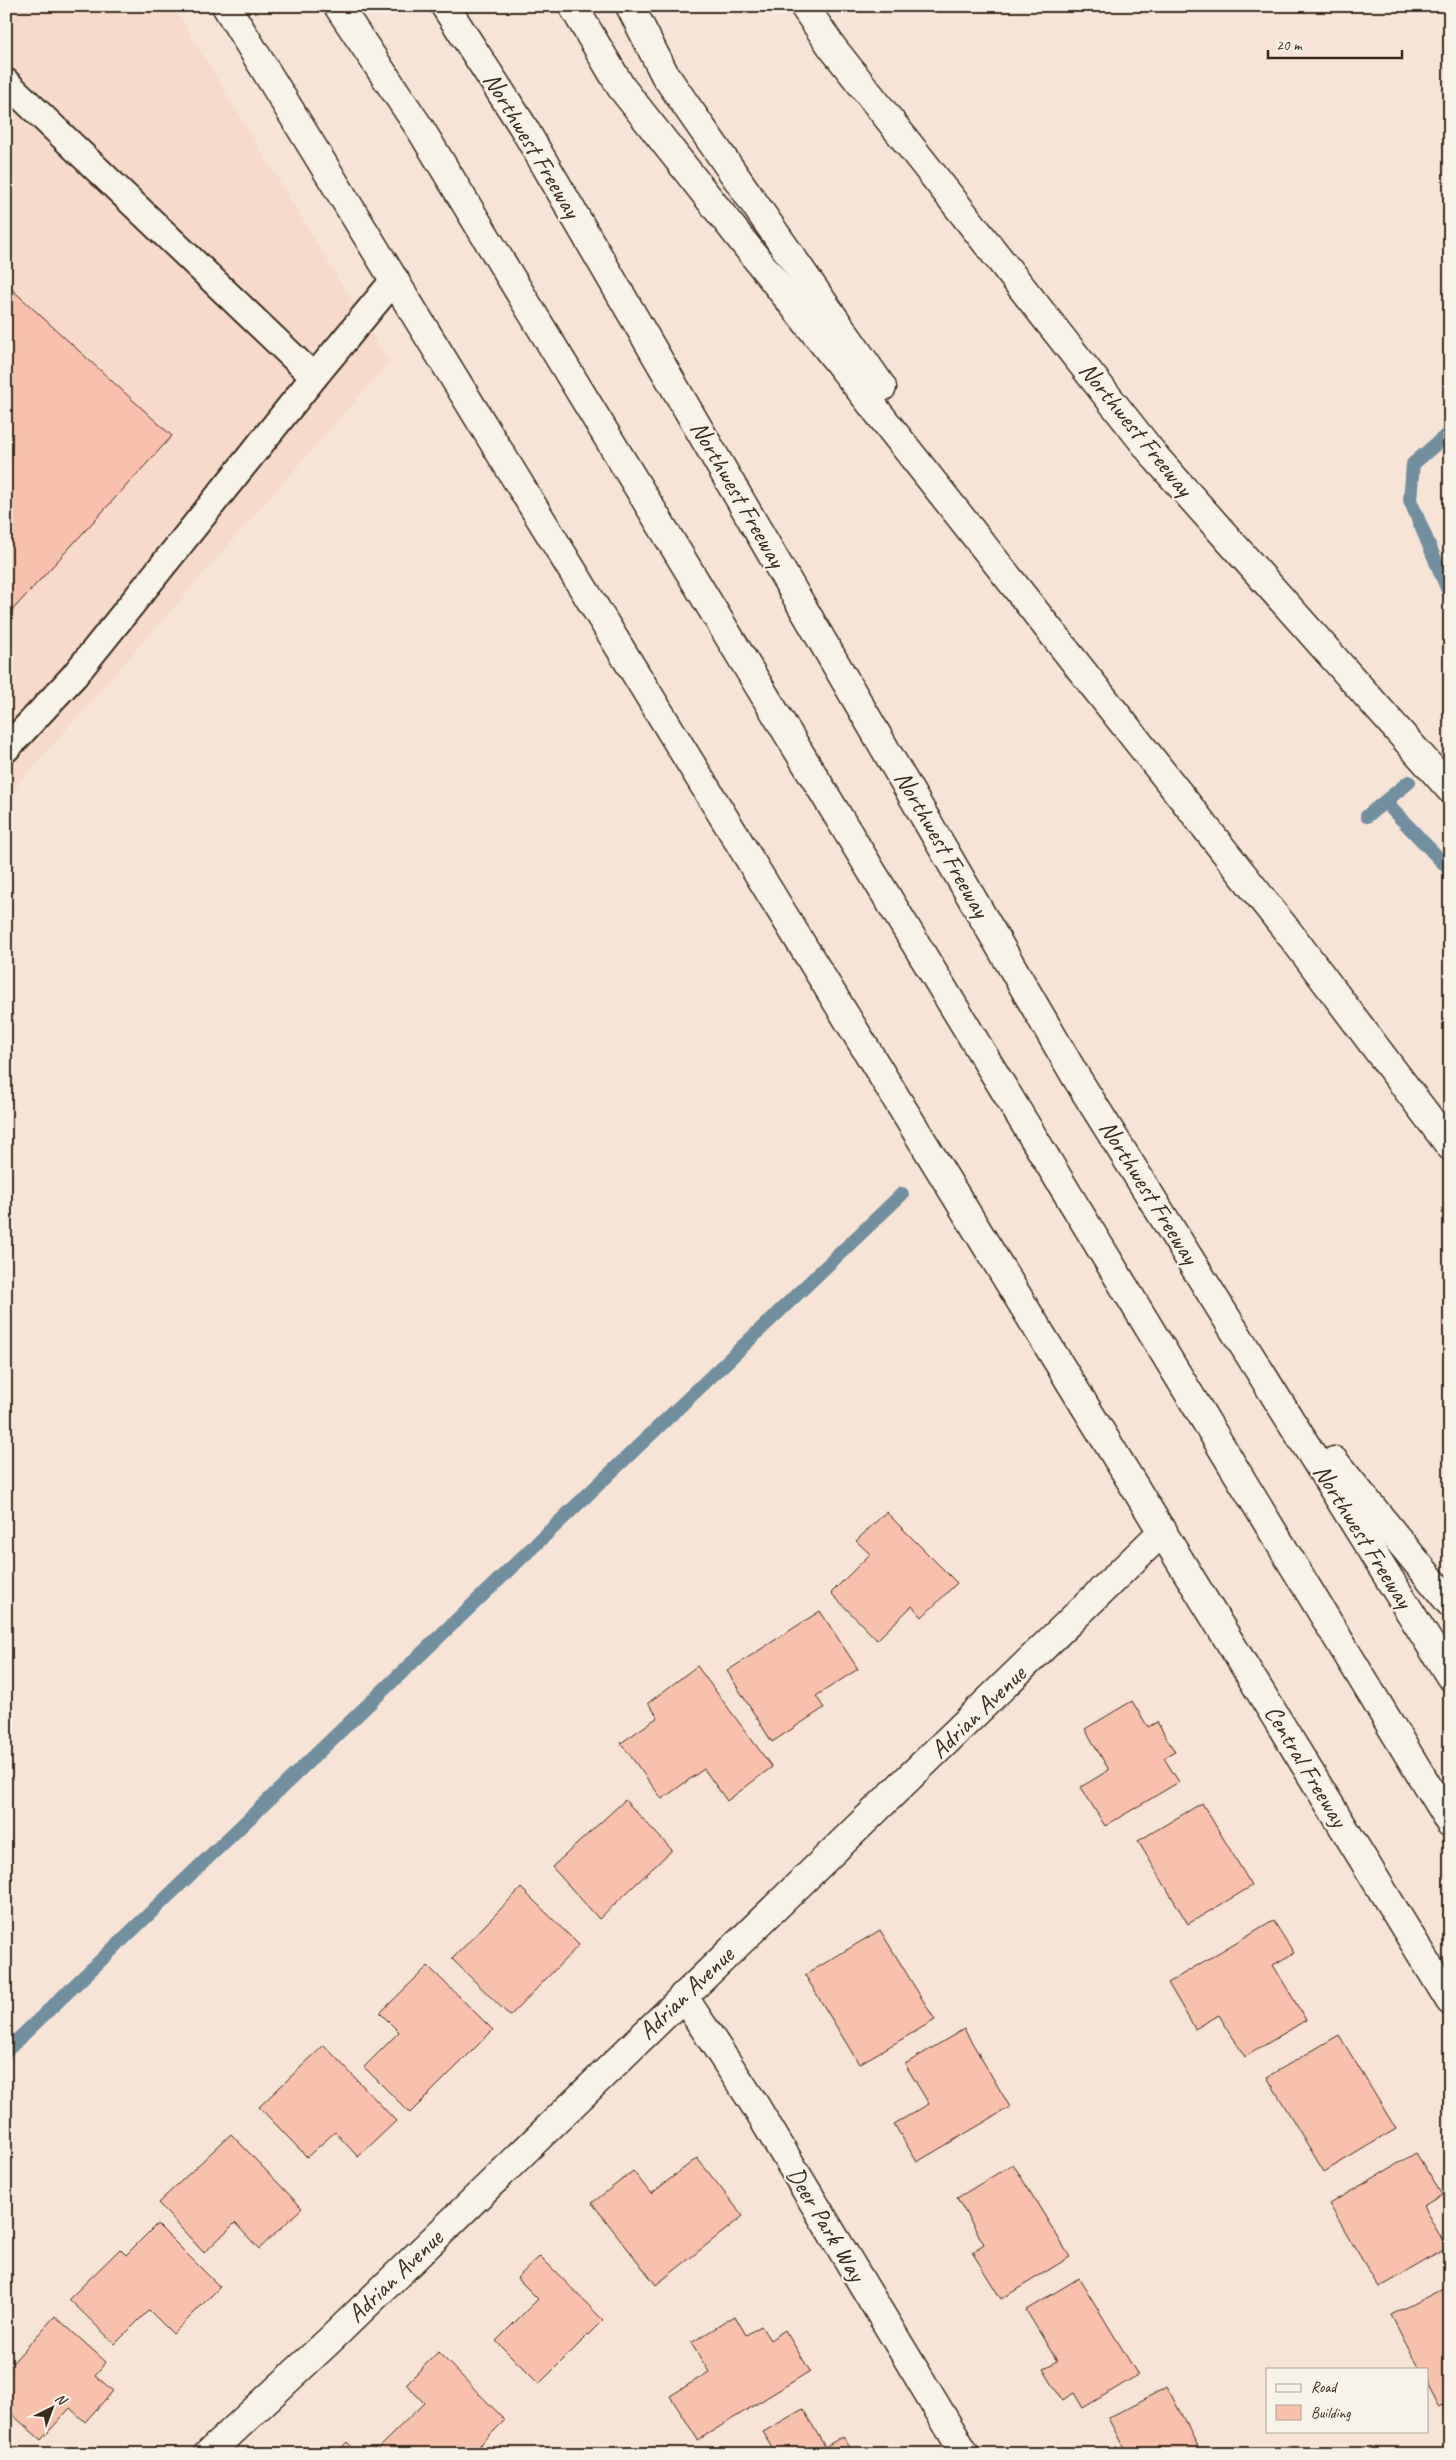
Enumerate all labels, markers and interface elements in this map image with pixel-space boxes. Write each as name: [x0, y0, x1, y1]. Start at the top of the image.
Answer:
scale bar: [1268, 28, 1402, 60]
text: 20 m: [1276, 36, 1303, 55]
street label: Northwest Freeway: [476, 66, 589, 226]
street label: Northwest Freeway: [1072, 355, 1202, 505]
street label: Northwest Freeway: [683, 415, 794, 575]
street label: Northwest Freeway: [887, 765, 998, 925]
street label: Northwest Freeway: [1092, 1114, 1207, 1272]
street label: Northwest Freeway: [1306, 1458, 1421, 1616]
street label: Adrian Avenue: [923, 1657, 1034, 1765]
street label: Central Freeway: [1257, 1699, 1356, 1835]
street label: Adrian Avenue: [631, 1938, 742, 2046]
street label: Deer Park Way: [779, 2161, 874, 2289]
street label: Adrian Avenue: [340, 2221, 451, 2329]
legend: [1266, 2368, 1428, 2432]
text: Road: [1311, 2378, 1338, 2397]
north arrow: [28, 2382, 78, 2432]
text: N: [51, 2389, 71, 2409]
text: Building: [1311, 2404, 1351, 2423]

